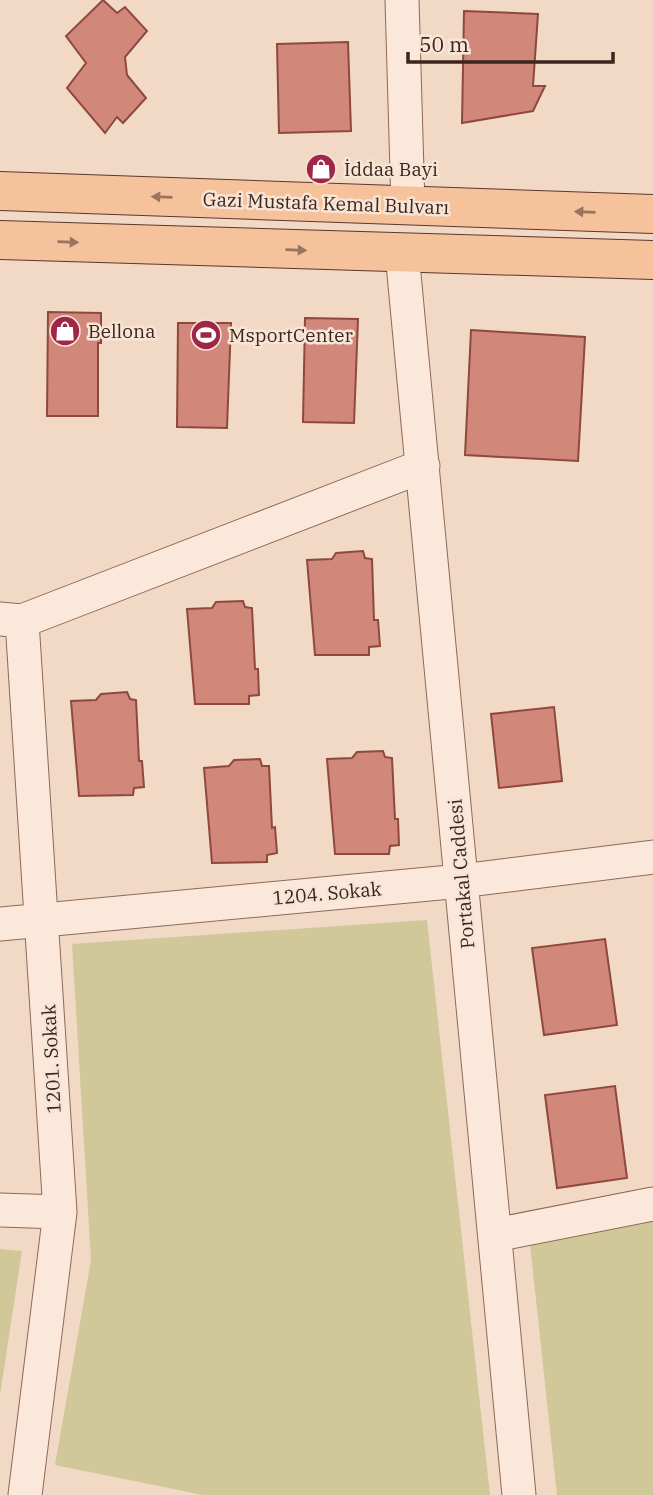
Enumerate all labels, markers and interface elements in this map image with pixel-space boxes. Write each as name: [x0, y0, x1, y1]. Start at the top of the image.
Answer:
scale bar: [408, 21, 613, 65]
text: 50 m: [419, 30, 469, 58]
shop icon: İddaa Bayi: [304, 152, 338, 186]
place label: İddaa Bayi: [344, 157, 438, 181]
street label: Gazi Mustafa Kemal Bulvarı: [202, 187, 450, 219]
one-way arrow: [150, 191, 172, 202]
one-way arrow: [574, 207, 596, 218]
one-way arrow: [57, 237, 79, 248]
one-way arrow: [285, 244, 307, 255]
shop icon: Bellona: [48, 314, 82, 348]
sports icon: MsportCenter: [189, 318, 223, 352]
place label: Bellona: [88, 319, 156, 343]
place label: MsportCenter: [229, 323, 353, 347]
street label: Portakal Caddesi: [442, 798, 480, 950]
street label: 1204. Sokak: [271, 876, 383, 910]
street label: 1201. Sokak: [36, 1004, 66, 1114]

